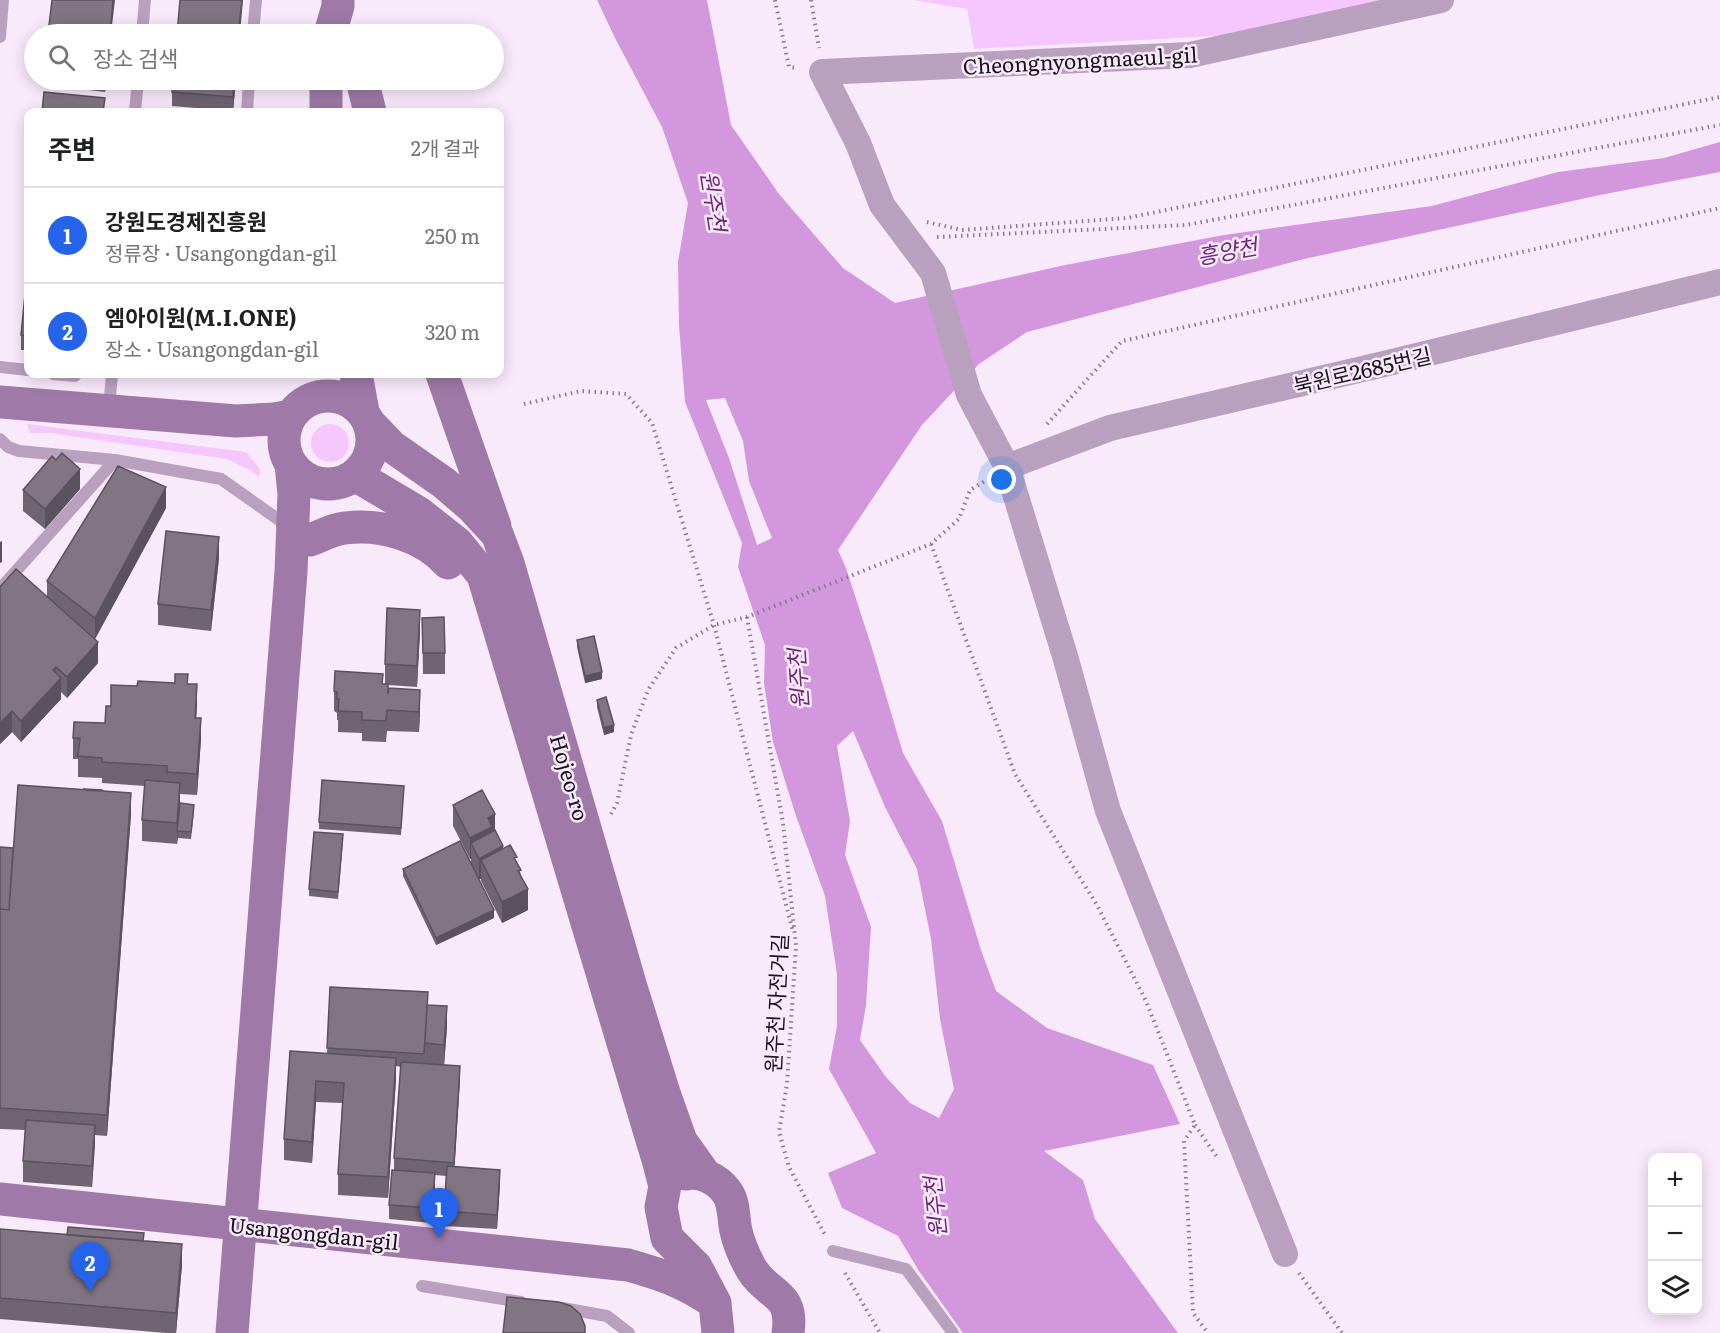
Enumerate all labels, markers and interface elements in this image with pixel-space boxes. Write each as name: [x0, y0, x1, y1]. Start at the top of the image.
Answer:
search box: [24, 24, 504, 90]
street label: Cheongnyongmaeul-gil: [962, 37, 1198, 81]
icon: search: [45, 41, 78, 74]
text: 장소 검색: [93, 41, 178, 74]
text: 주변: [48, 128, 96, 167]
text: 2개 결과: [411, 132, 480, 162]
water label: 원주천: [694, 168, 736, 236]
text: 강원도경제진흥원: [105, 204, 267, 237]
text: 1: [63, 220, 72, 250]
text: 250 m: [425, 220, 480, 250]
water label: 흥양천: [1194, 228, 1262, 272]
text: 정류장 · Usangongdan-gil: [105, 237, 337, 267]
text: 엠아이원(M.I.ONE): [105, 300, 297, 333]
text: 2: [62, 316, 73, 346]
text: 320 m: [425, 316, 480, 346]
text: 장소 · Usangongdan-gil: [105, 333, 319, 363]
street label: 북원로2685번길: [1290, 338, 1434, 400]
your location: [987, 465, 1016, 494]
water label: 원주천: [778, 645, 816, 710]
street label: Hojeo-ro: [544, 730, 598, 824]
street label: 원주천 자전거길: [756, 933, 794, 1073]
map controls: [1648, 1153, 1702, 1315]
button: +: [1648, 1153, 1702, 1207]
water label: 원주천: [914, 1172, 954, 1239]
pin: 1: [420, 1188, 458, 1238]
button: −: [1648, 1207, 1702, 1261]
street label: Usangongdan-gil: [228, 1208, 400, 1256]
pin: 2: [70, 1242, 110, 1292]
button: layers: [1648, 1261, 1702, 1315]

